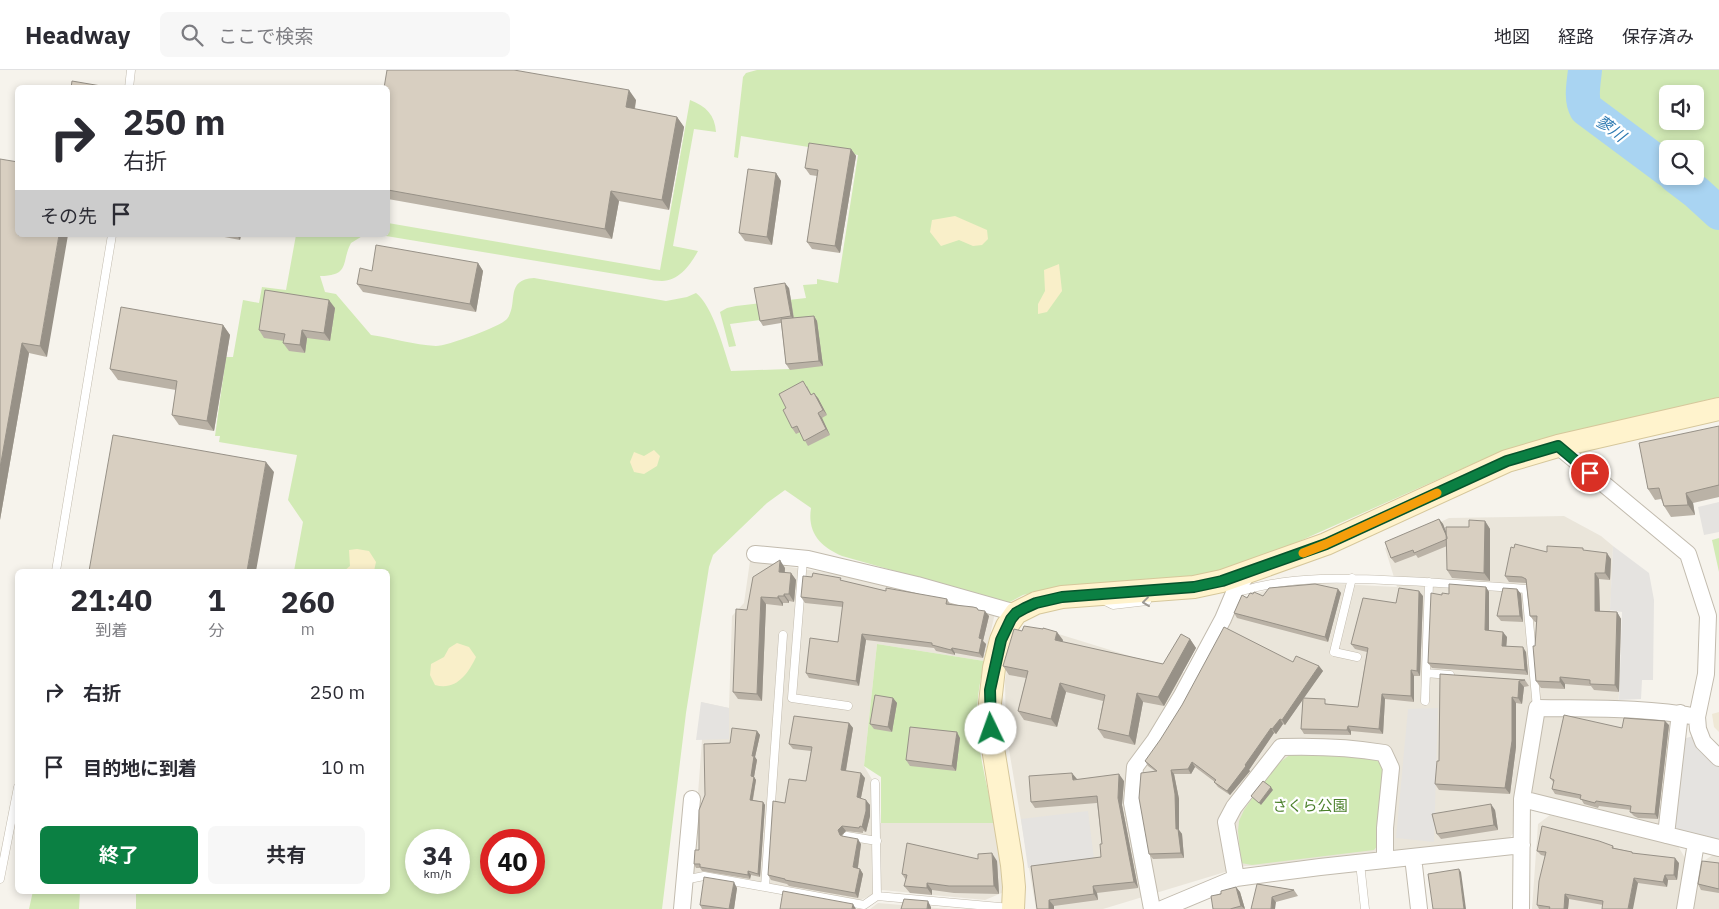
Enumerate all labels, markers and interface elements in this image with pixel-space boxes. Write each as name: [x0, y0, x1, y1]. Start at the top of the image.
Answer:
search box: [160, 12, 510, 57]
text: Headway: [25, 19, 130, 51]
icon: search: [178, 21, 206, 49]
text: ここで検索: [218, 24, 313, 48]
text: 地図: [1494, 25, 1530, 48]
text: 経路: [1558, 25, 1594, 48]
text: 保存済み: [1622, 25, 1694, 48]
map controls: [1659, 85, 1704, 185]
button: sound: [1659, 85, 1704, 130]
text: 250 m: [123, 99, 226, 145]
icon: right: [40, 105, 105, 170]
water label: 蓼川: [1592, 110, 1631, 147]
button: search: [1659, 140, 1704, 185]
text: 右折: [123, 146, 167, 175]
icon: arrive: [107, 200, 135, 228]
text: その先: [40, 204, 97, 228]
pin: [1569, 452, 1611, 494]
icon: arrive: [1576, 459, 1604, 487]
text: 21:40: [70, 580, 152, 619]
text: 1: [207, 580, 225, 619]
text: 260: [281, 582, 335, 621]
one-way arrow: [1141, 596, 1149, 607]
text: m: [301, 619, 315, 639]
text: 到着: [95, 620, 127, 640]
text: 分: [208, 620, 224, 640]
icon: right: [40, 678, 68, 706]
text: 250 m: [310, 680, 365, 704]
text: 右折: [83, 681, 121, 705]
position arrow: [964, 702, 1016, 754]
icon: arrive: [40, 753, 68, 781]
text: 10 m: [321, 755, 365, 779]
text: 目的地に到着: [83, 756, 197, 780]
park label: さくら公園: [1272, 796, 1348, 815]
button: 終了: [40, 826, 198, 884]
button: 共有: [208, 826, 365, 884]
speed limit sign: 40: [480, 829, 545, 894]
text: 34: [422, 839, 453, 872]
text: km/h: [423, 866, 452, 881]

